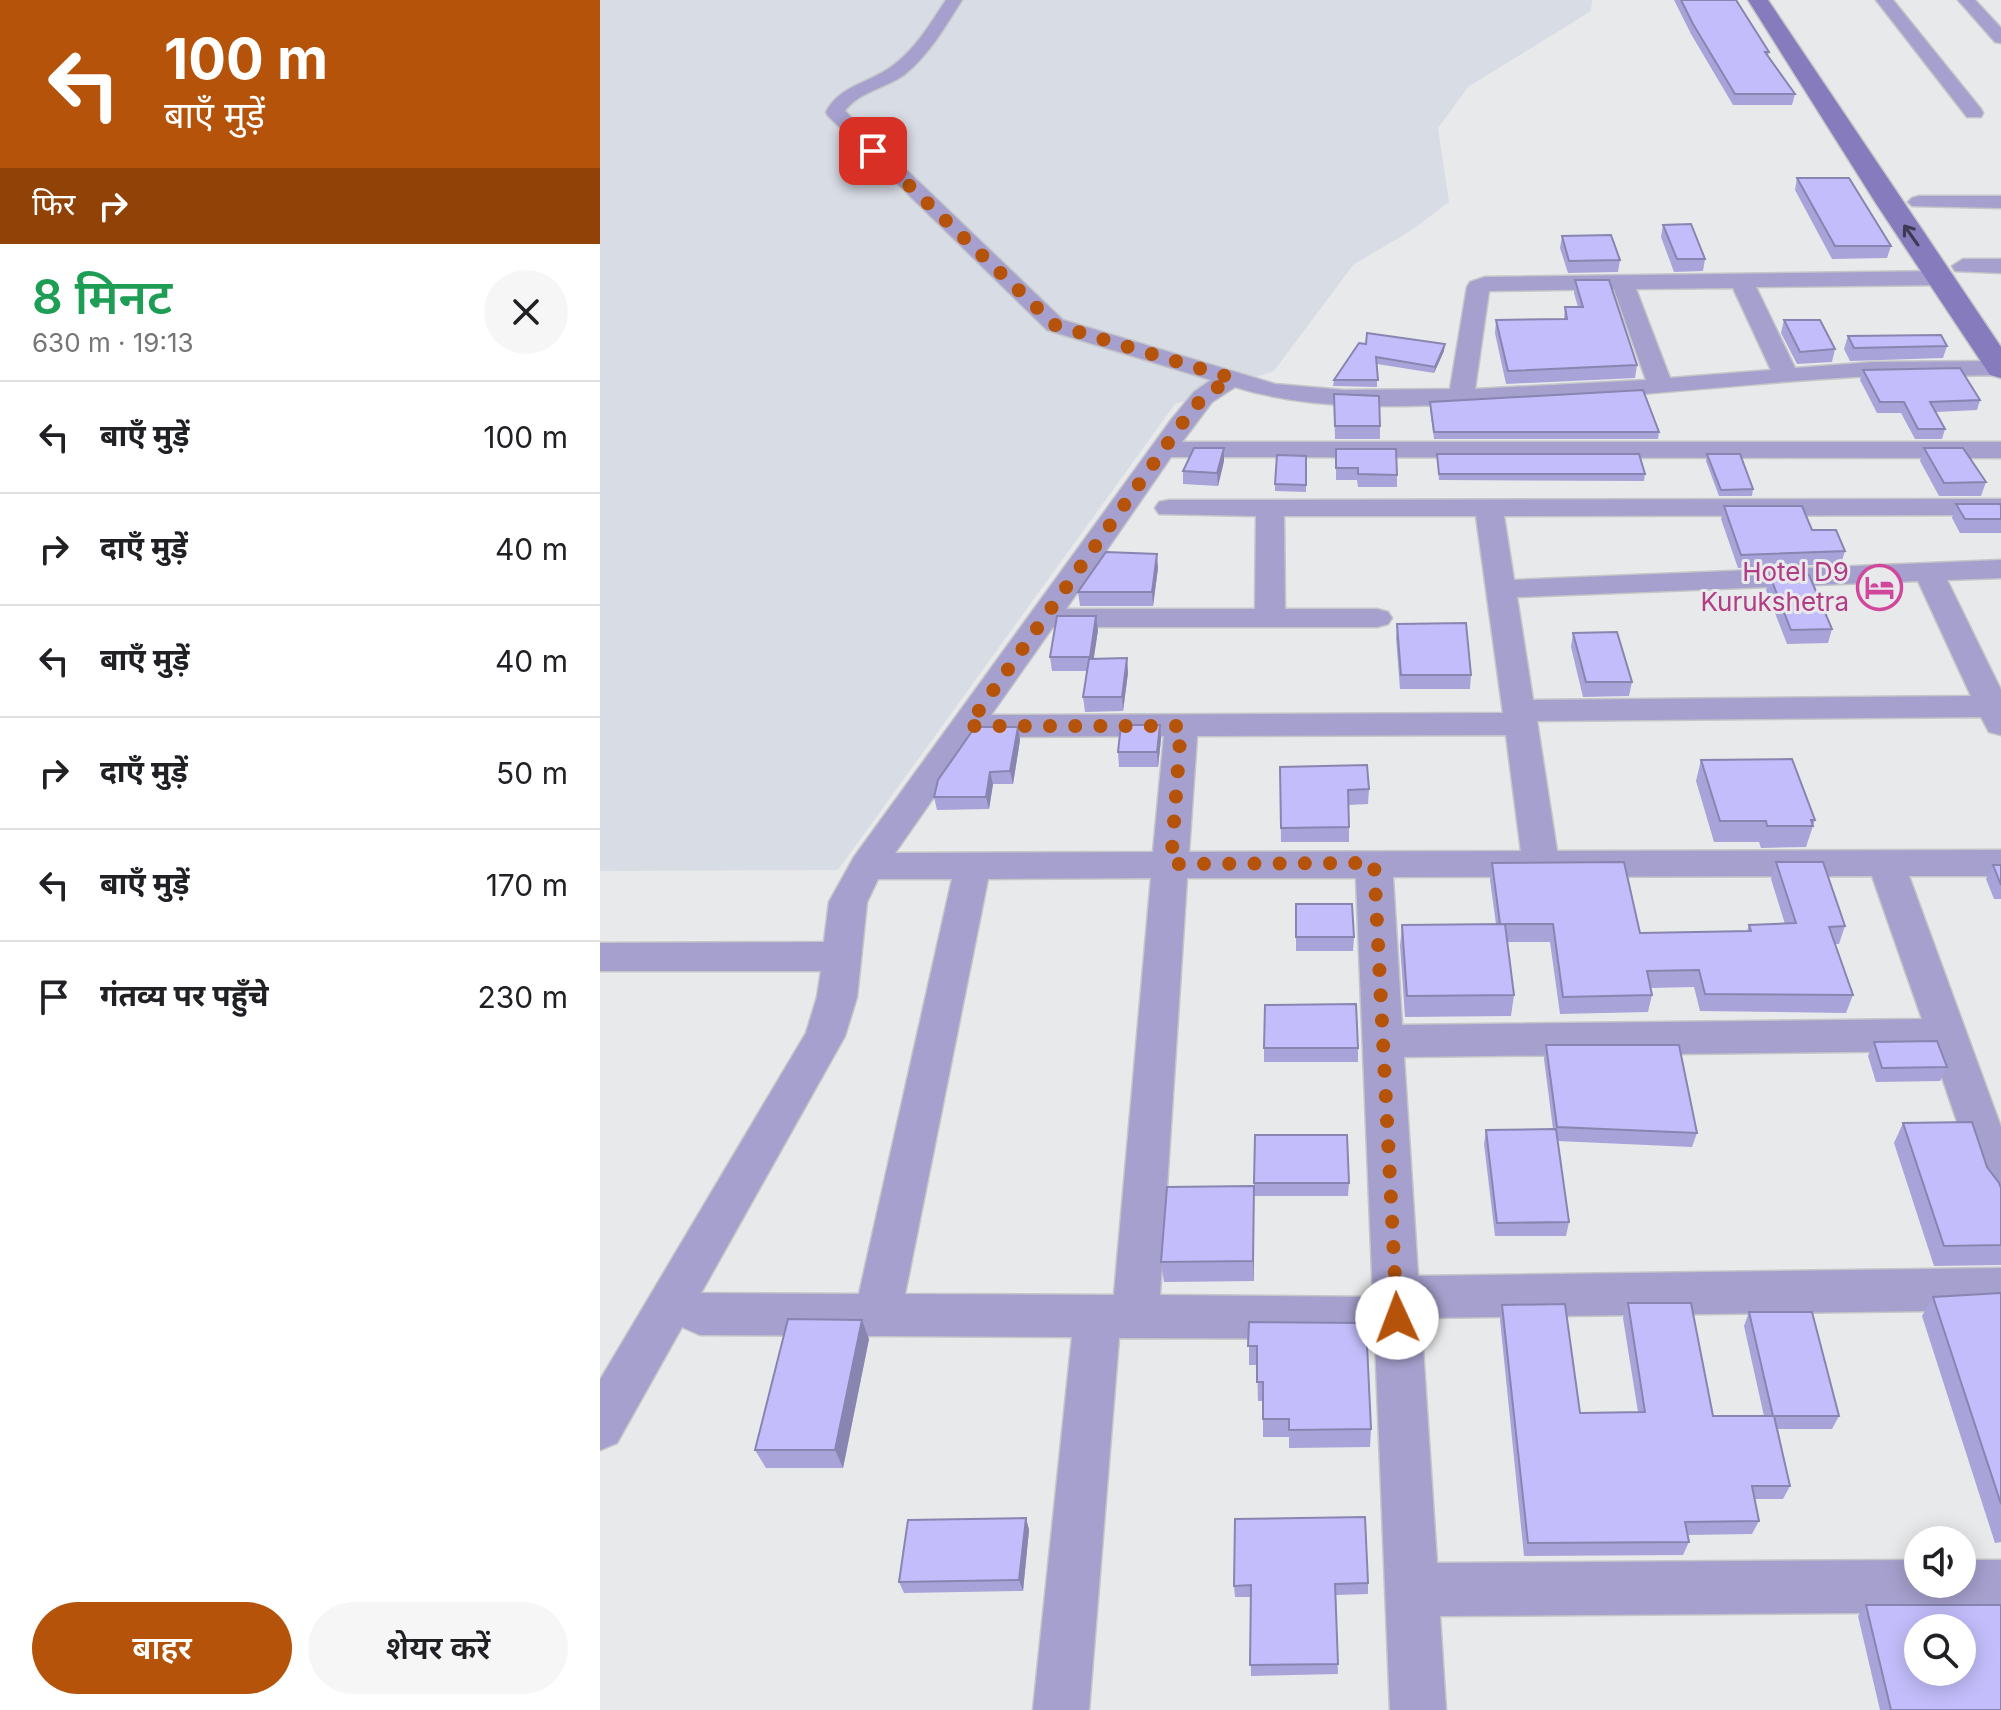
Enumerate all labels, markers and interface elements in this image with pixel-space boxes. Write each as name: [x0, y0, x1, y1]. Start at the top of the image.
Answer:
text: 100 m: [164, 25, 328, 93]
icon: left: [32, 32, 136, 136]
text: बाएँ मुड़ें: [164, 93, 265, 137]
pin: [839, 117, 907, 185]
icon: arrive: [851, 129, 895, 173]
icon: right: [91, 184, 135, 228]
text: फिर: [32, 186, 75, 222]
one-way arrow: [1903, 224, 1919, 246]
text: 8 मिनट: [32, 267, 172, 326]
button: close: [484, 270, 568, 354]
text: 630 m · 19:13: [32, 327, 194, 358]
icon: left: [32, 415, 76, 459]
text: बाएँ मुड़ें: [100, 417, 189, 453]
text: 100 m: [483, 419, 568, 455]
icon: right: [32, 527, 76, 571]
text: दाएँ मुड़ें: [100, 529, 188, 565]
text: 40 m: [495, 531, 568, 567]
place label: Hotel D9 Kurukshetra: [1700, 556, 1849, 617]
hotel icon: Hotel D9 Kurukshetra: [1856, 563, 1904, 611]
icon: left: [32, 639, 76, 683]
text: बाएँ मुड़ें: [100, 641, 189, 677]
text: 40 m: [495, 643, 568, 679]
icon: right: [32, 751, 76, 795]
text: दाएँ मुड़ें: [100, 753, 188, 789]
text: 50 m: [496, 755, 568, 791]
icon: left: [32, 863, 76, 907]
text: बाएँ मुड़ें: [100, 865, 189, 901]
text: 170 m: [486, 867, 568, 903]
icon: arrive: [32, 975, 76, 1019]
text: गंतव्य पर पहुँचे: [100, 977, 268, 1013]
text: 230 m: [478, 979, 568, 1015]
position arrow: [1355, 1276, 1439, 1360]
map controls: [1904, 1526, 1976, 1686]
button: sound: [1904, 1526, 1976, 1598]
button: बाहर: [32, 1602, 292, 1694]
button: शेयर करें: [308, 1602, 568, 1694]
button: search: [1904, 1614, 1976, 1686]

